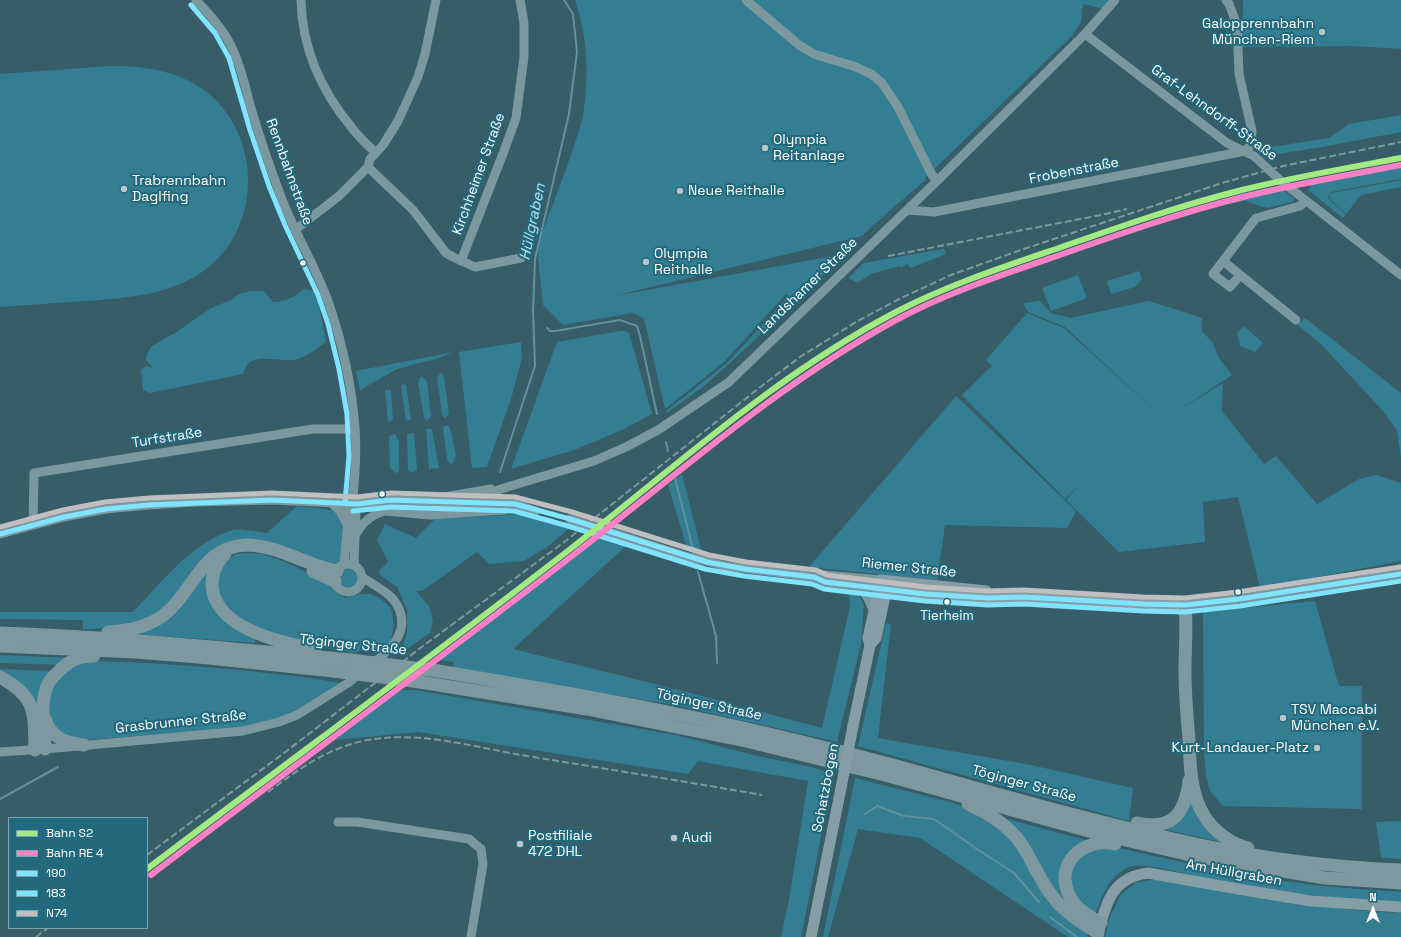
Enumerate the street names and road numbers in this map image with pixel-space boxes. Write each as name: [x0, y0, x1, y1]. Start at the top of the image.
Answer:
street label: Graf-Lehndorff-Straße: [1148, 61, 1280, 165]
street label: Kirchheimer Straße: [449, 111, 509, 237]
street label: Rennbahnstraße: [262, 116, 316, 228]
street label: Frobenstraße: [1028, 154, 1120, 188]
street label: Landshamer Straße: [755, 234, 861, 338]
street label: Turfstraße: [131, 424, 203, 452]
street label: Riemer Straße: [861, 555, 957, 581]
street label: Töginger Straße: [299, 631, 407, 659]
street label: Töginger Straße: [655, 686, 763, 724]
street label: Grasbrunner Straße: [114, 707, 248, 737]
street label: Schatzbogen: [809, 742, 843, 834]
street label: Töginger Straße: [970, 762, 1078, 806]
street label: Am Hüllgraben: [1185, 856, 1283, 890]

